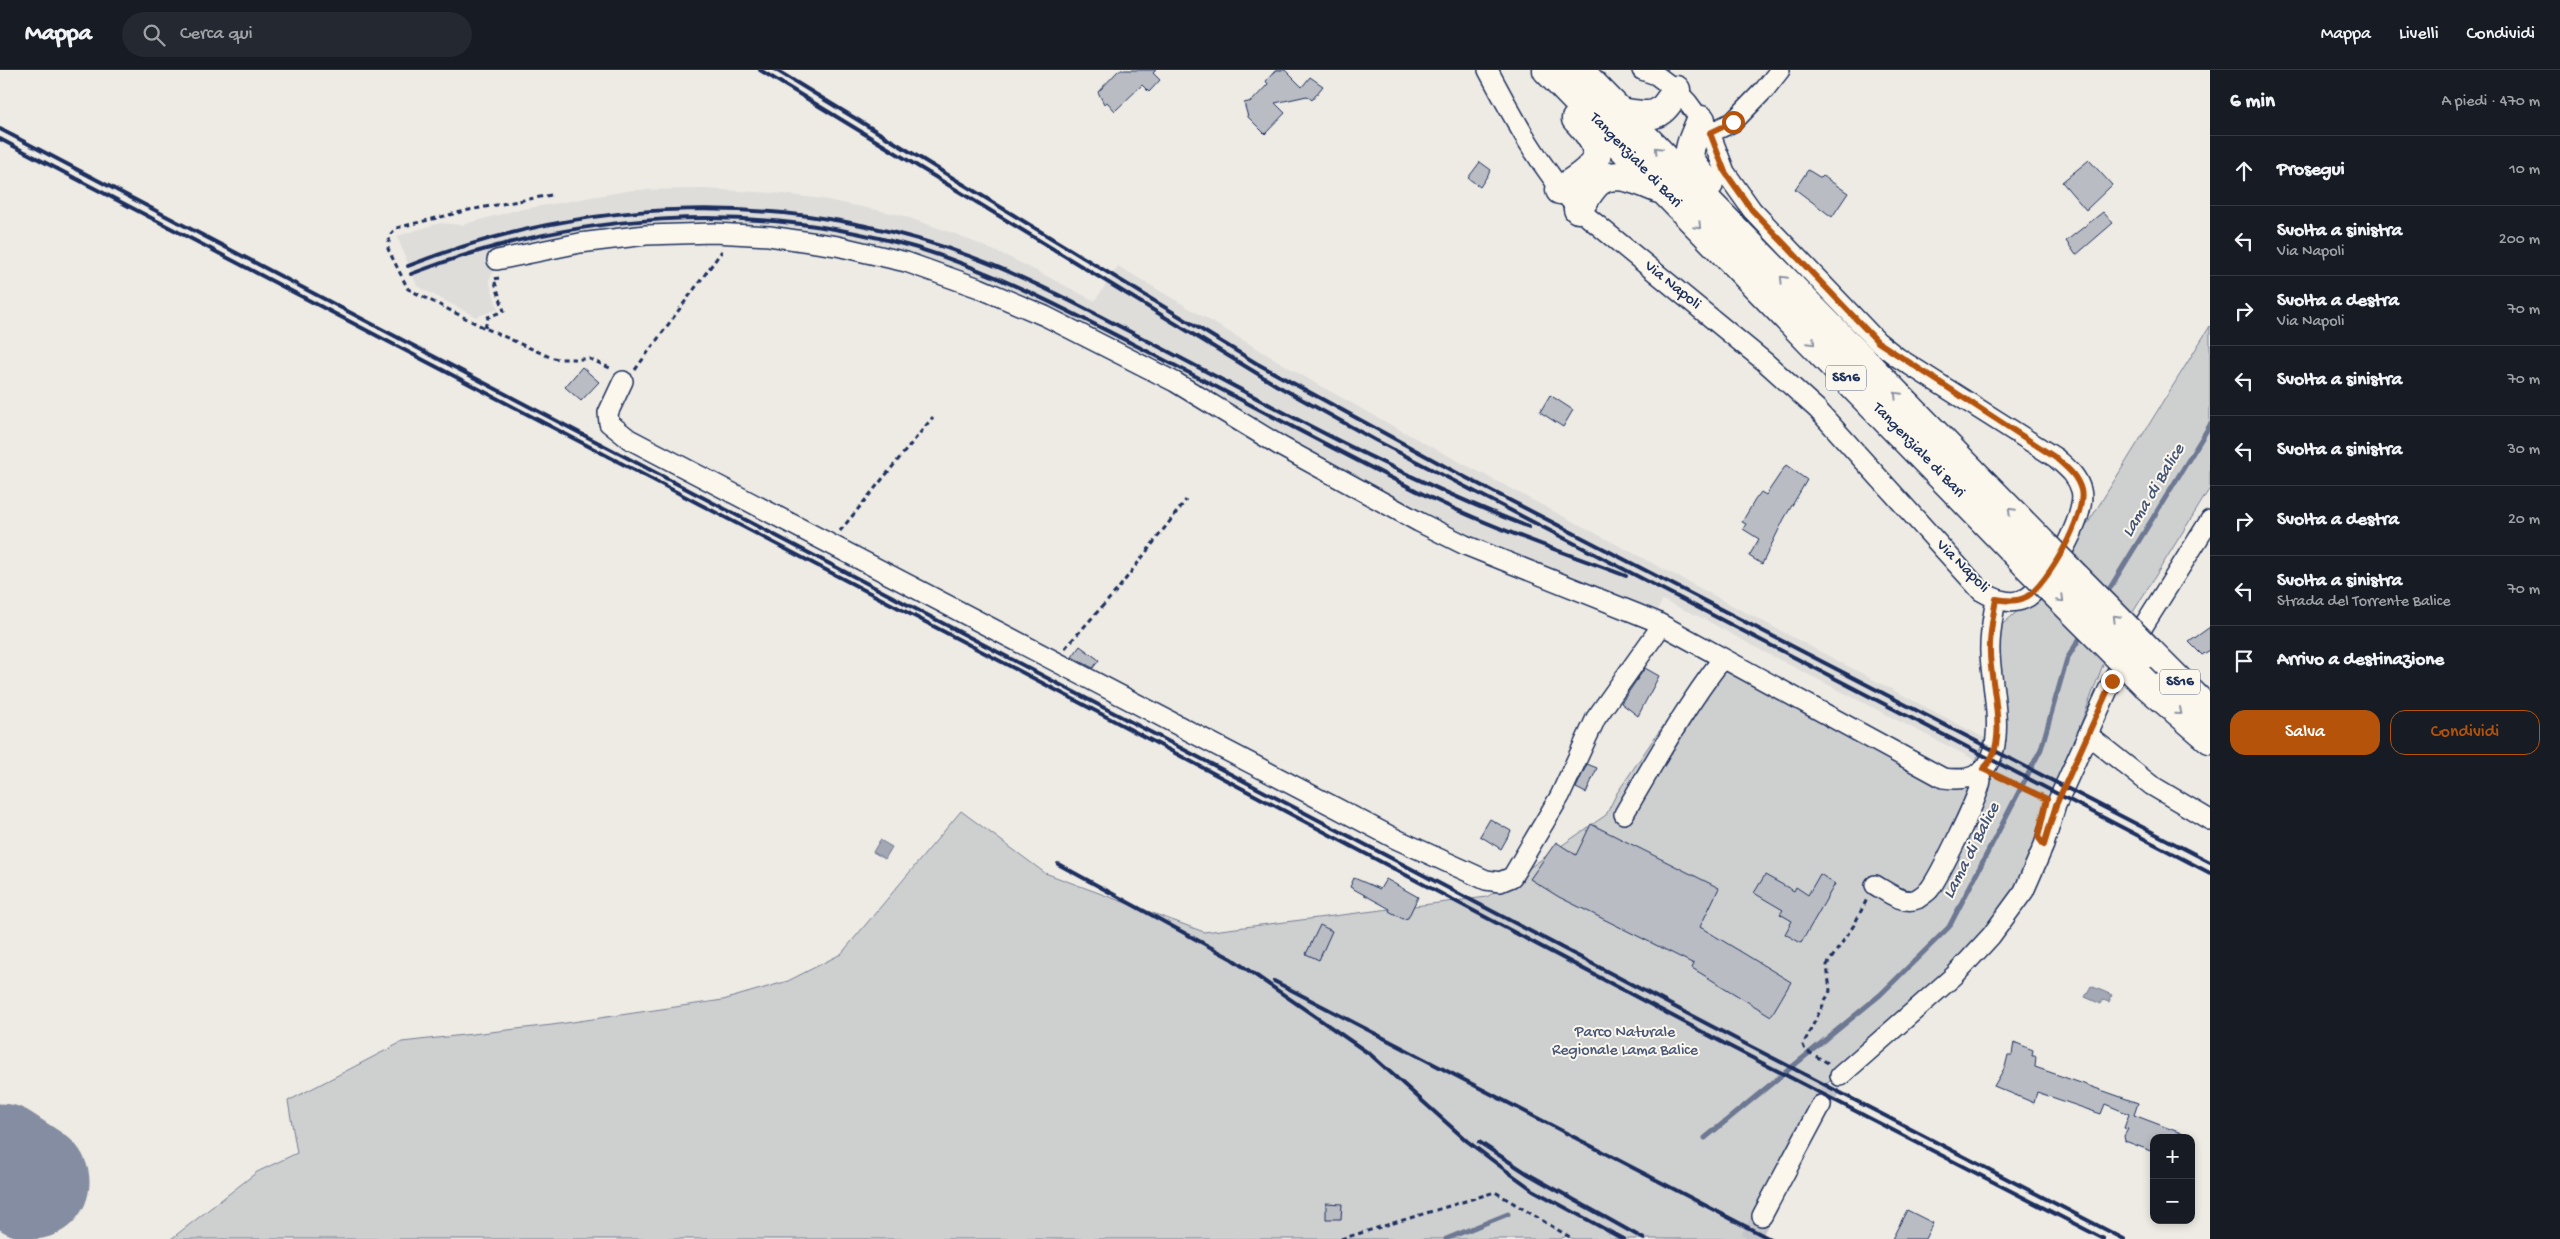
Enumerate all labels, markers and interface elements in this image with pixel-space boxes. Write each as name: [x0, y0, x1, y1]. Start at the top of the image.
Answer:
search box: [122, 12, 472, 57]
text: Mappa: [25, 20, 92, 49]
icon: search: [140, 21, 168, 49]
text: Cerca qui: [180, 23, 253, 46]
text: Mappa: [2321, 24, 2371, 45]
text: Livelli: [2399, 24, 2439, 45]
text: Condividi: [2467, 24, 2535, 45]
text: 6 min: [2230, 90, 2275, 115]
text: A piedi · 470 m: [2442, 93, 2540, 112]
street label: Tangenziale di Bari: [1584, 109, 1685, 213]
route start: [1722, 111, 1745, 134]
one-way arrow: [1655, 147, 1664, 156]
icon: ahead: [2230, 157, 2258, 185]
text: Prosegui: [2277, 159, 2345, 182]
text: 10 m: [2509, 161, 2540, 180]
one-way arrow: [1692, 220, 1701, 229]
text: Svolta a sinistra: [2277, 220, 2402, 243]
icon: left: [2230, 227, 2258, 255]
text: 200 m: [2499, 231, 2540, 250]
text: Via Napoli: [2277, 243, 2345, 262]
street label: Via Napoli: [1639, 257, 1704, 315]
one-way arrow: [1780, 276, 1789, 285]
text: Svolta a destra: [2277, 290, 2399, 313]
icon: right: [2230, 297, 2258, 325]
text: 70 m: [2507, 301, 2540, 320]
text: Via Napoli: [2277, 313, 2345, 332]
one-way arrow: [1806, 337, 1815, 346]
road number: SS16: [1826, 366, 1866, 390]
icon: left: [2230, 367, 2258, 395]
text: Svolta a sinistra: [2277, 369, 2402, 392]
text: 70 m: [2507, 371, 2540, 390]
one-way arrow: [1894, 392, 1903, 401]
street label: Tangenziale di Bari: [1867, 399, 1968, 503]
icon: left: [2230, 437, 2258, 465]
text: Svolta a sinistra: [2277, 439, 2402, 462]
water label: Lama di Balice: [2118, 440, 2190, 541]
text: 30 m: [2507, 441, 2540, 460]
icon: right: [2230, 507, 2258, 535]
one-way arrow: [2008, 508, 2017, 517]
text: Svolta a destra: [2277, 509, 2399, 532]
text: 20 m: [2508, 511, 2540, 530]
street label: Via Napoli: [1931, 536, 1993, 598]
text: Svolta a sinistra: [2277, 570, 2402, 593]
icon: left: [2230, 577, 2258, 605]
text: 70 m: [2507, 581, 2540, 600]
one-way arrow: [2056, 593, 2065, 602]
text: Strada del Torrente Balice: [2277, 593, 2450, 612]
one-way arrow: [2113, 615, 2122, 624]
icon: arrive: [2230, 647, 2258, 675]
text: Arrivo a destinazione: [2277, 649, 2444, 672]
route end: [2101, 670, 2124, 693]
road number: SS16: [2160, 670, 2200, 694]
one-way arrow: [2173, 707, 2182, 716]
button: Salva: [2230, 710, 2380, 755]
button: Condividi: [2390, 710, 2540, 755]
water label: Lama di Balice: [1939, 799, 2005, 902]
park label: Parco Naturale Regionale Lama Balice: [1552, 1024, 1699, 1061]
map controls: [2150, 1134, 2195, 1224]
button: +: [2150, 1134, 2195, 1179]
button: −: [2150, 1179, 2195, 1224]

